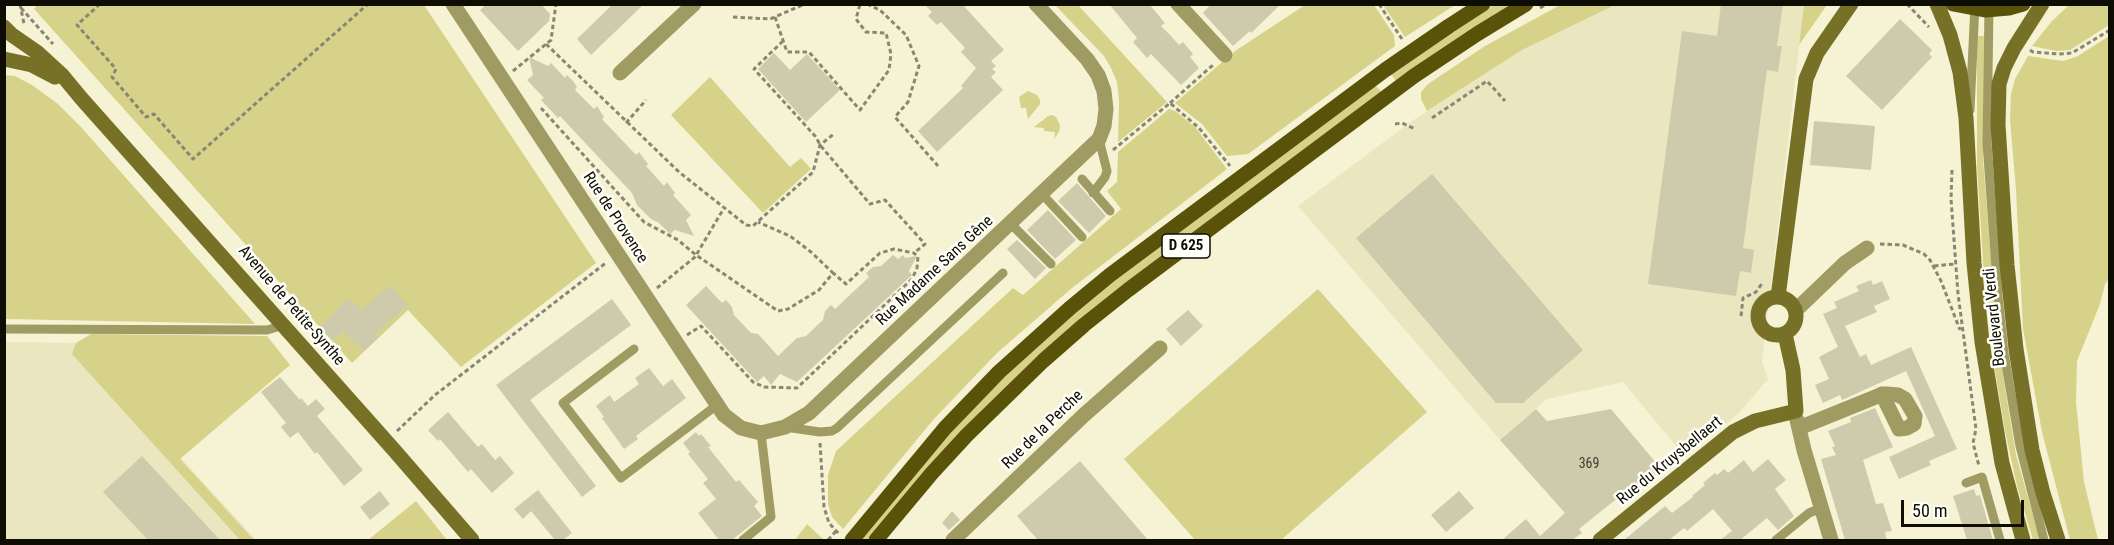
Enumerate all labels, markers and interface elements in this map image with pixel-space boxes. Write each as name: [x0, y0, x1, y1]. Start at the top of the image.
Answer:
street label: Rue de Provence: [578, 169, 652, 267]
street label: Rue Madame Sans Gêne: [873, 212, 997, 330]
road number: D 625: [1162, 234, 1210, 258]
street label: Avenue de Petite-Synthe: [234, 242, 348, 370]
street label: Boulevard Verdi: [1980, 267, 2010, 367]
street label: Rue de la Perche: [999, 387, 1087, 473]
street label: Rue du Kruysbellaert: [1613, 413, 1727, 509]
house number: 369: [1579, 456, 1599, 472]
scale bar: [1904, 488, 2027, 526]
text: 50 m: [1912, 500, 1947, 521]

